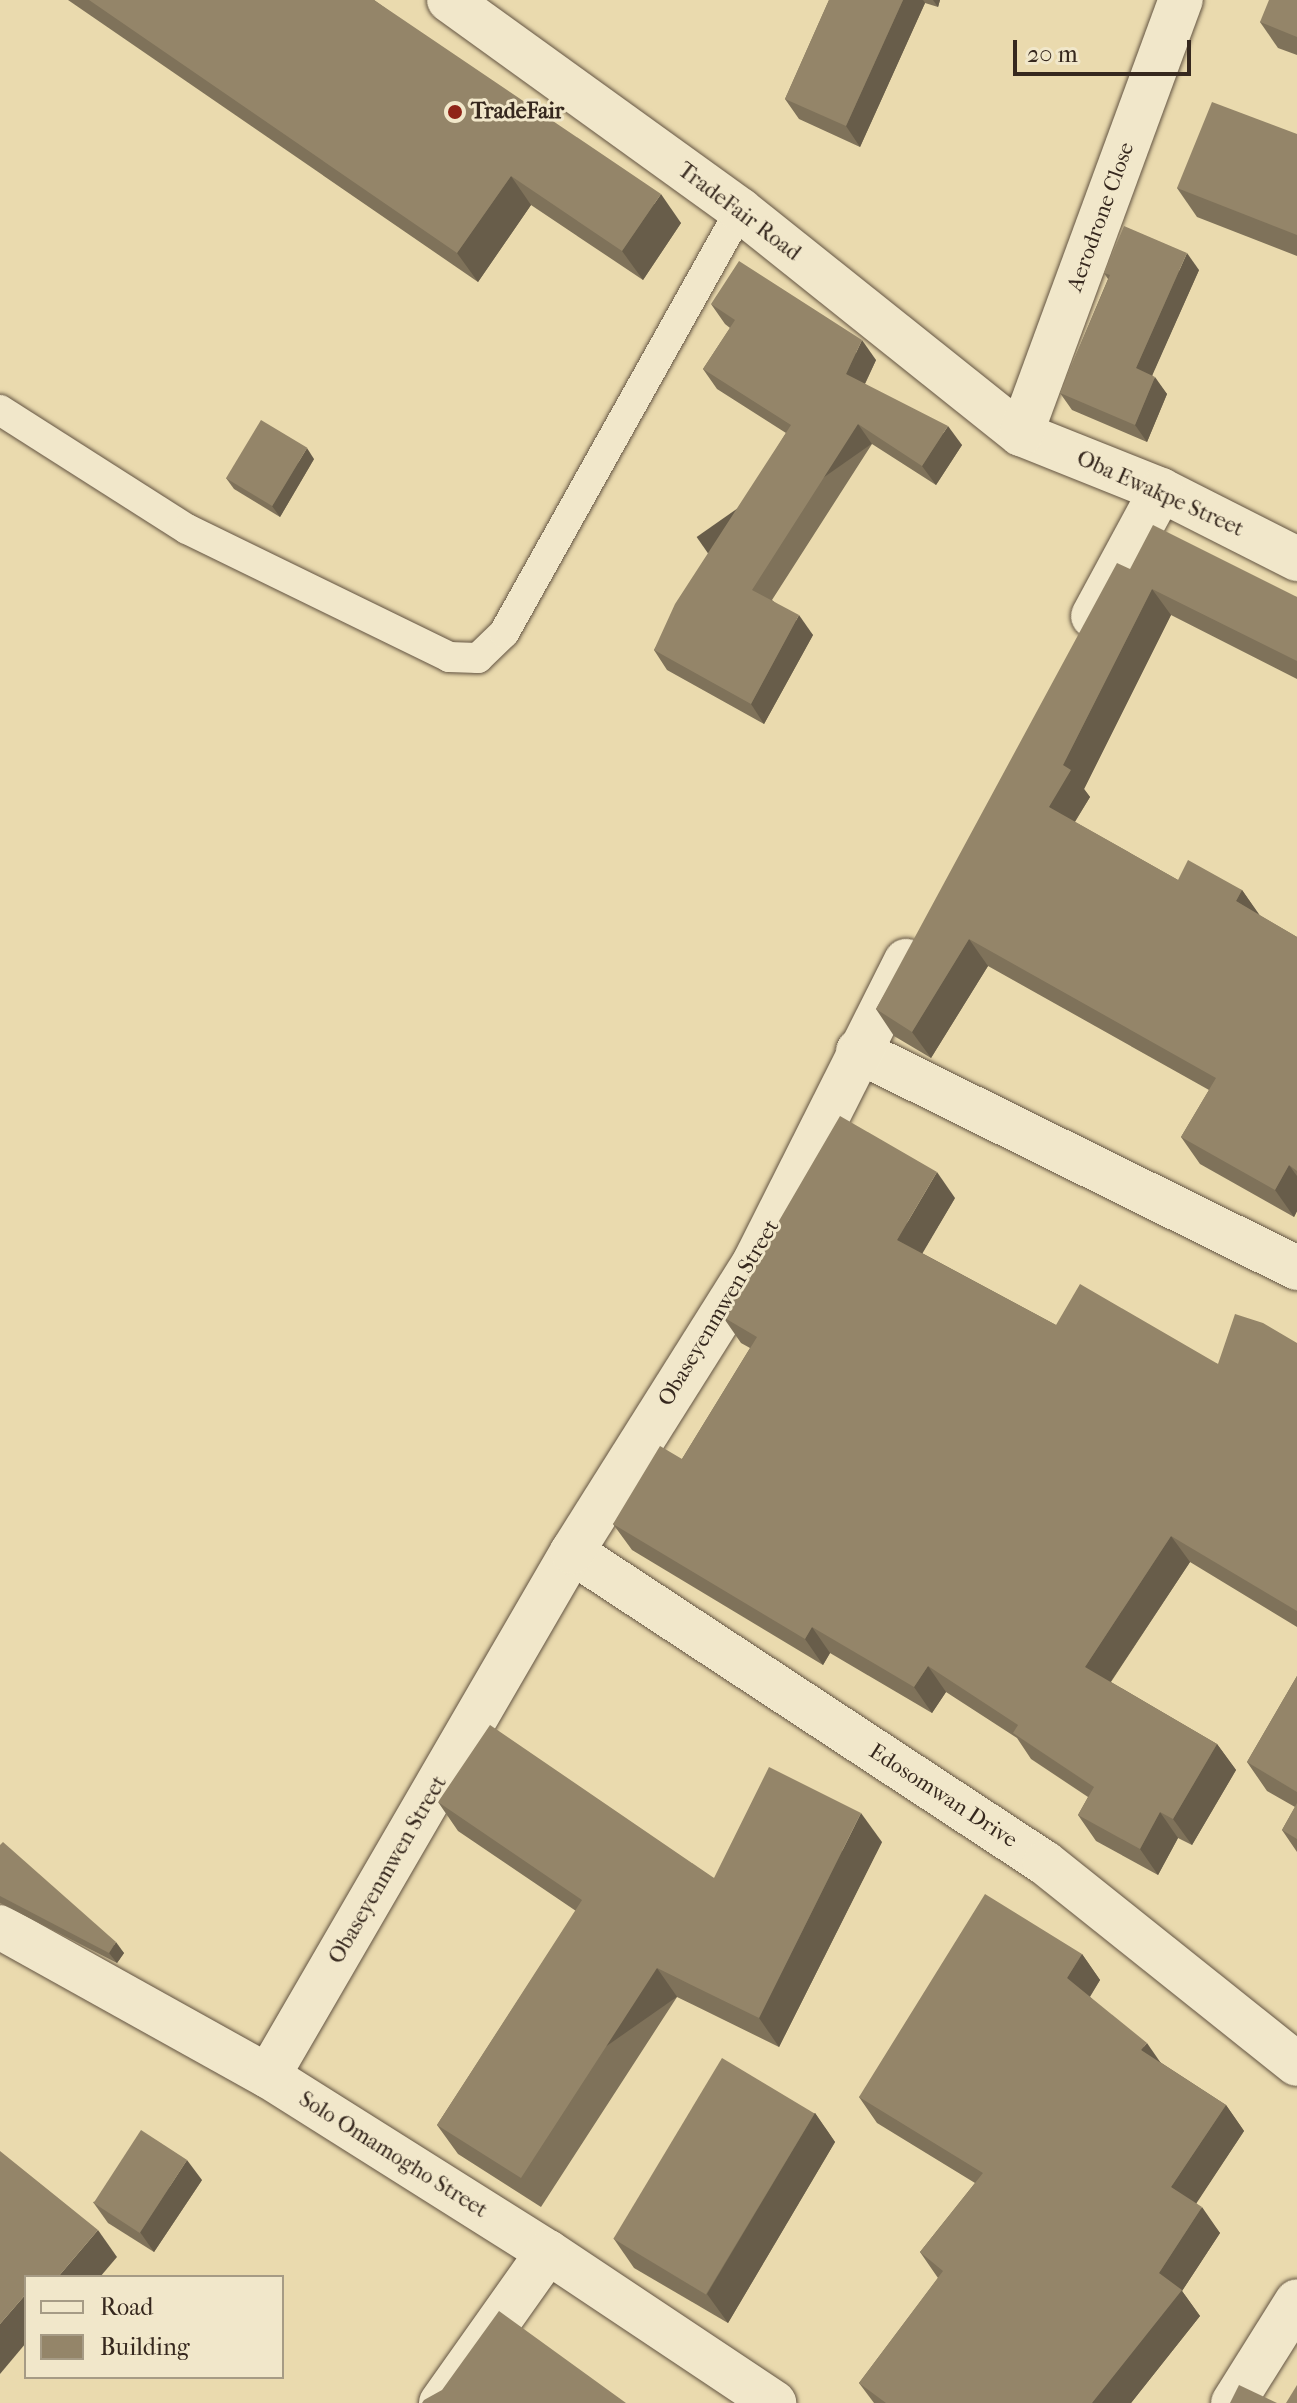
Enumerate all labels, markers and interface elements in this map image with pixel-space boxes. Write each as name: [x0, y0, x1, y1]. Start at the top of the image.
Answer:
scale bar: [1017, 24, 1195, 74]
text: 20 m: [1027, 40, 1078, 68]
place label: TradeFair: [471, 99, 564, 125]
marker: TradeFair: [446, 103, 464, 121]
street label: Aerodrone Close: [1062, 139, 1140, 295]
street label: TradeFair Road: [672, 157, 806, 267]
street label: Oba Ewakpe Street: [1072, 445, 1248, 543]
street label: Obaseyenmwen Street: [653, 1215, 785, 1411]
street label: Edosomwan Drive: [864, 1738, 1022, 1854]
street label: Obaseyenmwen Street: [323, 1771, 453, 1969]
street label: Solo Omamogho Street: [294, 2086, 492, 2224]
legend: [24, 2275, 284, 2379]
text: Road: [100, 2293, 153, 2321]
text: Building: [100, 2333, 190, 2361]

